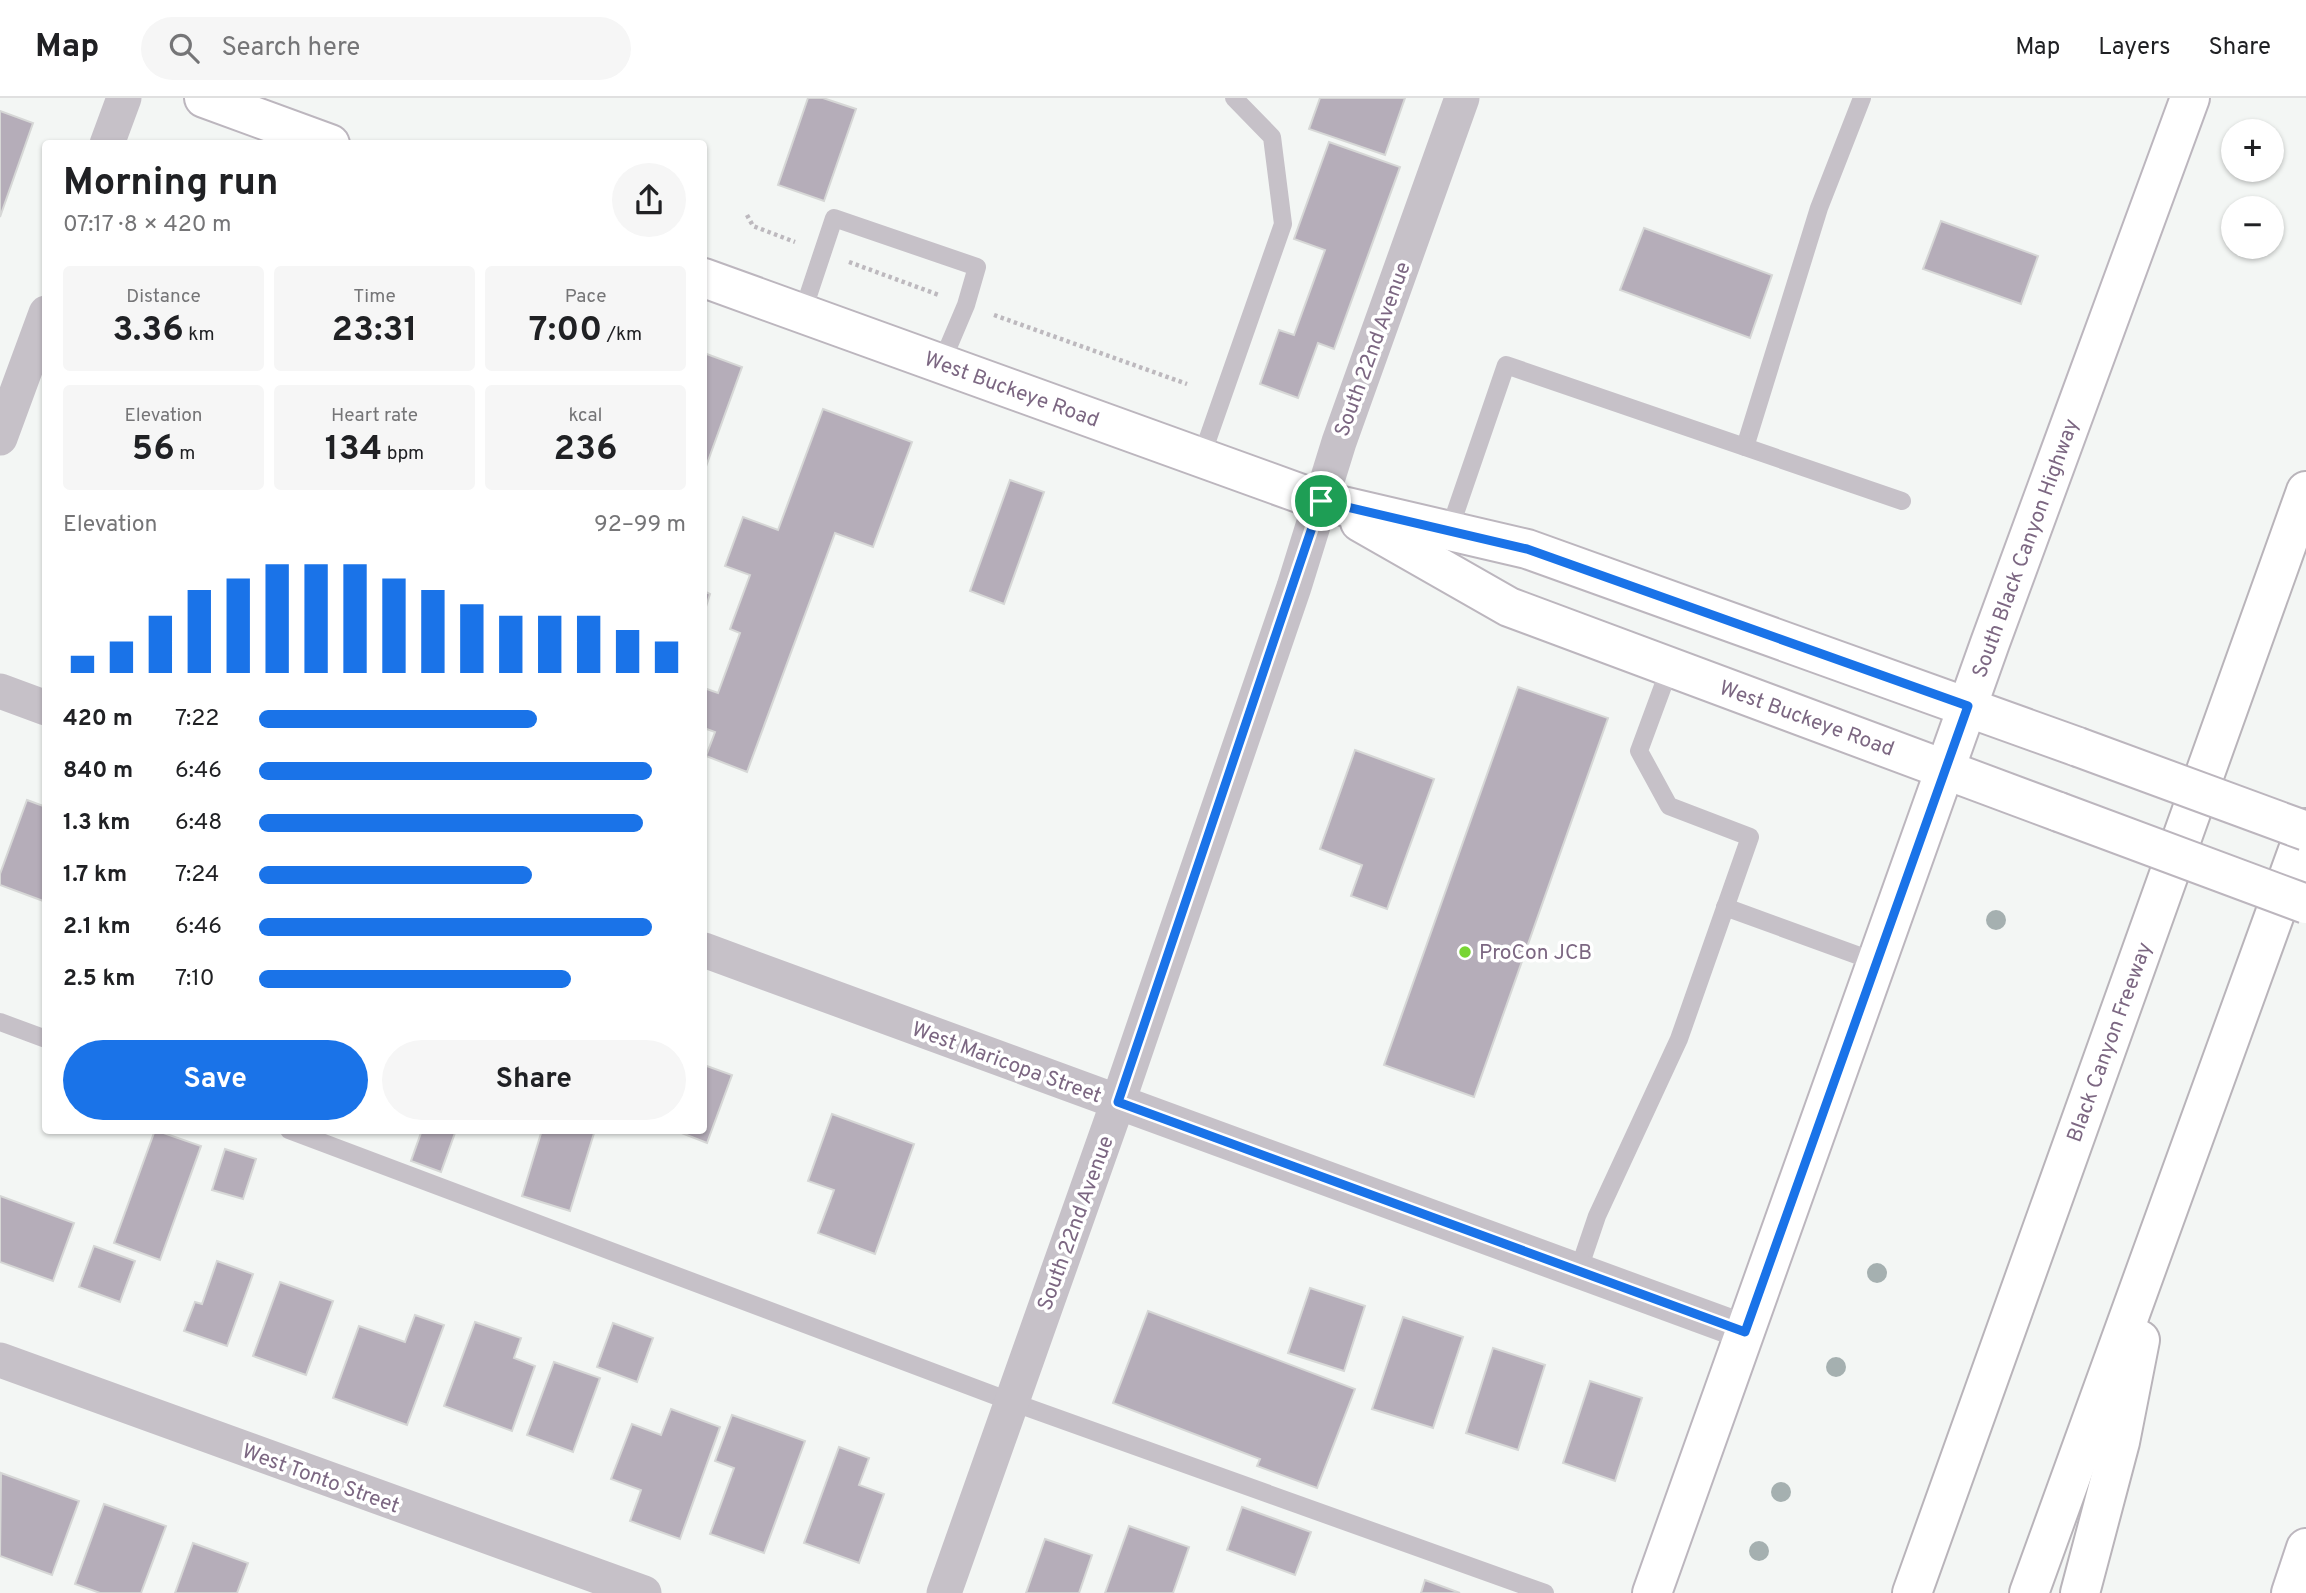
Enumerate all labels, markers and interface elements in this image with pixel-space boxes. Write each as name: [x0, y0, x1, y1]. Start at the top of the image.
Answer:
search box: [141, 17, 631, 80]
text: Map: [35, 27, 99, 69]
icon: search: [165, 29, 203, 67]
text: Search here: [221, 32, 360, 65]
text: Map: [2015, 33, 2060, 63]
text: Layers: [2098, 33, 2170, 63]
text: Share: [2208, 33, 2271, 63]
map controls: [2221, 119, 2284, 259]
button: +: [2221, 119, 2284, 182]
text: Morning run: [63, 160, 279, 209]
button: share: [612, 163, 686, 237]
button: −: [2221, 196, 2284, 259]
text: 07:17 · 8 × 420 m: [63, 211, 231, 240]
street label: South 22nd Avenue: [1329, 258, 1418, 441]
text: Distance: [126, 285, 201, 309]
text: Time: [353, 285, 396, 309]
text: Pace: [565, 285, 606, 309]
text: 3.36: [113, 309, 184, 353]
text: 23:31: [332, 309, 417, 353]
text: 7:00: [529, 309, 602, 353]
text: km: [184, 323, 214, 347]
text: /km: [602, 323, 642, 347]
street label: West Buckeye Road: [920, 346, 1103, 435]
text: Elevation: [124, 404, 203, 428]
text: Heart rate: [331, 404, 418, 428]
text: kcal: [569, 404, 602, 428]
street label: South Black Canyon Highway: [1967, 415, 2086, 682]
text: 56: [132, 428, 175, 472]
text: 134: [325, 428, 382, 472]
text: 236: [554, 428, 617, 472]
text: m: [175, 442, 195, 466]
text: bpm: [382, 442, 424, 466]
pin: [1291, 471, 1351, 531]
icon: arrive: [1302, 482, 1340, 520]
text: Elevation: [63, 511, 158, 540]
text: 92–99 m: [594, 511, 686, 540]
street label: West Buckeye Road: [1715, 675, 1898, 764]
text: 420 m: [63, 705, 133, 734]
text: 7:22: [175, 705, 219, 734]
text: 840 m: [63, 757, 133, 786]
text: 6:46: [175, 757, 222, 786]
text: 1.3 km: [63, 809, 130, 838]
text: 6:48: [175, 809, 222, 838]
text: 1.7 km: [63, 861, 127, 890]
text: 7:24: [175, 861, 219, 890]
text: 2.1 km: [63, 913, 131, 942]
text: 6:46: [175, 913, 222, 942]
street label: Black Canyon Freeway: [2062, 939, 2159, 1146]
place label: ProCon JCB: [1479, 940, 1592, 967]
marker: ProCon JCB: [1457, 944, 1473, 960]
text: 2.5 km: [63, 965, 136, 994]
text: 7:10: [175, 965, 215, 994]
street label: West Maricopa Street: [908, 1017, 1105, 1110]
button: Save: [63, 1040, 368, 1120]
button: Share: [382, 1040, 686, 1120]
street label: South 22nd Avenue: [1032, 1132, 1121, 1315]
street label: West Tonto Street: [238, 1438, 403, 1520]

